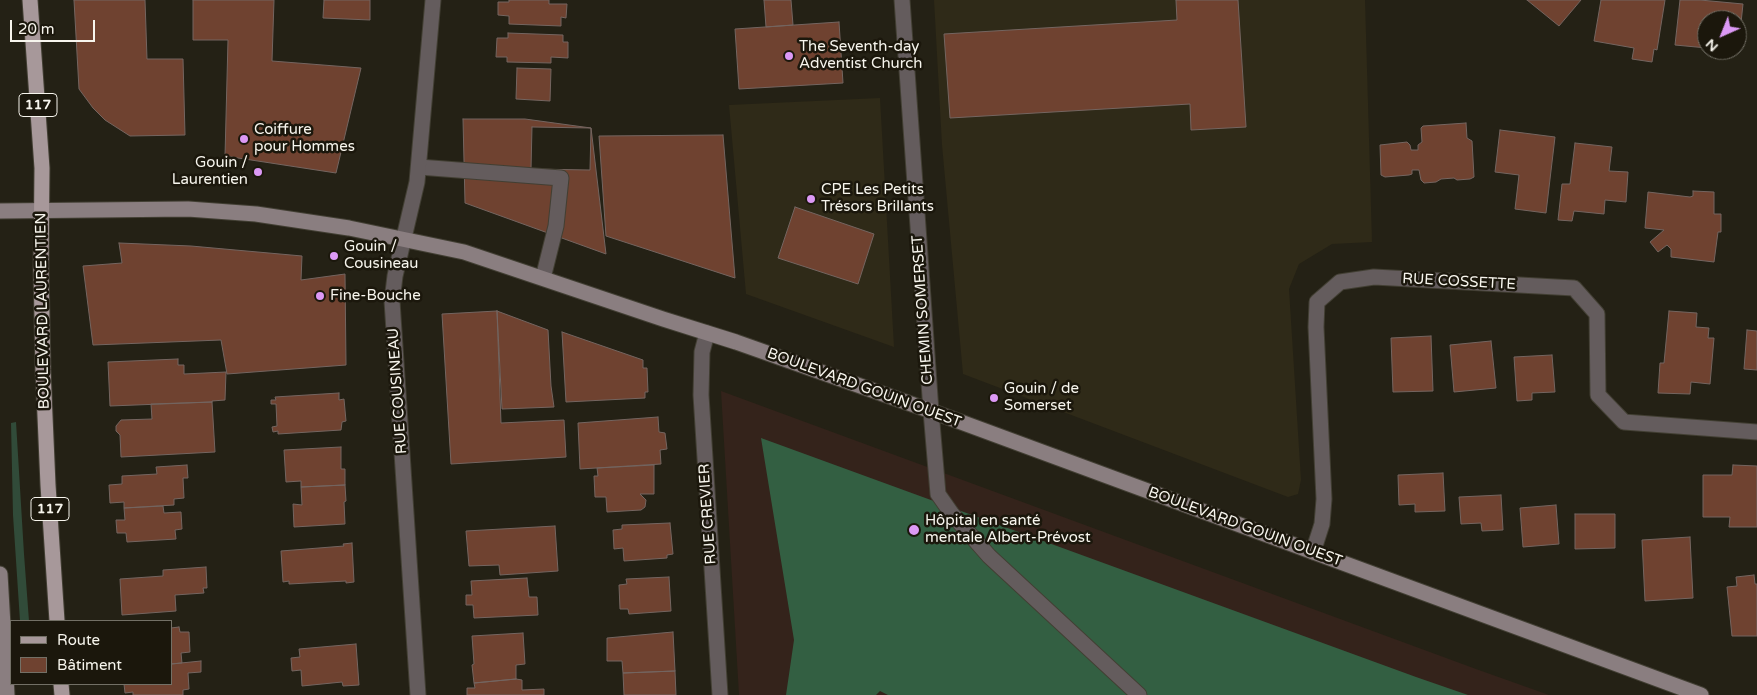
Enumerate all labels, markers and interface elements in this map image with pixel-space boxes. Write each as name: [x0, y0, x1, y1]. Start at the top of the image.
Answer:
scale bar: [12, 10, 98, 42]
north arrow: [1697, 10, 1747, 60]
text: 20 m: [18, 20, 55, 38]
text: N: [1702, 35, 1722, 55]
place label: The Seventh-day Adventist Church: [799, 38, 922, 73]
marker: The Seventh-day Adventist Church: [783, 50, 795, 62]
road number: 117: [19, 94, 57, 116]
place label: Coiffure pour Hommes: [254, 121, 355, 156]
marker: Coiffure pour Hommes: [238, 133, 250, 145]
place label: Gouin / Laurentien: [172, 154, 248, 189]
marker: Gouin / Laurentien: [252, 166, 264, 178]
place label: CPE Les Petits Trésors Brillants: [821, 181, 934, 216]
marker: CPE Les Petits Trésors Brillants: [805, 193, 817, 205]
street label: BOULEVARD LAURENTIEN: [32, 212, 54, 410]
street label: CHEMIN SOMERSET: [909, 234, 937, 386]
place label: Gouin / Cousineau: [344, 238, 419, 273]
marker: Gouin / Cousineau: [328, 250, 340, 262]
street label: RUE COSSETTE: [1402, 270, 1516, 294]
place label: Fine-Bouche: [330, 287, 421, 305]
marker: Fine-Bouche: [314, 290, 326, 302]
street label: RUE COUSINEAU: [385, 327, 411, 455]
street label: BOULEVARD GOUIN OUEST: [765, 344, 963, 432]
place label: Gouin / de Somerset: [1004, 380, 1079, 415]
marker: Gouin / de Somerset: [988, 392, 1000, 404]
street label: RUE CREVIER: [695, 463, 721, 565]
street label: BOULEVARD GOUIN OUEST: [1146, 483, 1344, 571]
road number: 117: [31, 498, 69, 520]
place label: Hôpital en santé mentale Albert-Prévost: [925, 512, 1091, 547]
marker: Hôpital en santé mentale Albert-Prévost: [907, 523, 921, 537]
legend: [10, 620, 172, 685]
text: Route: [57, 631, 100, 649]
text: Bâtiment: [57, 656, 122, 674]

